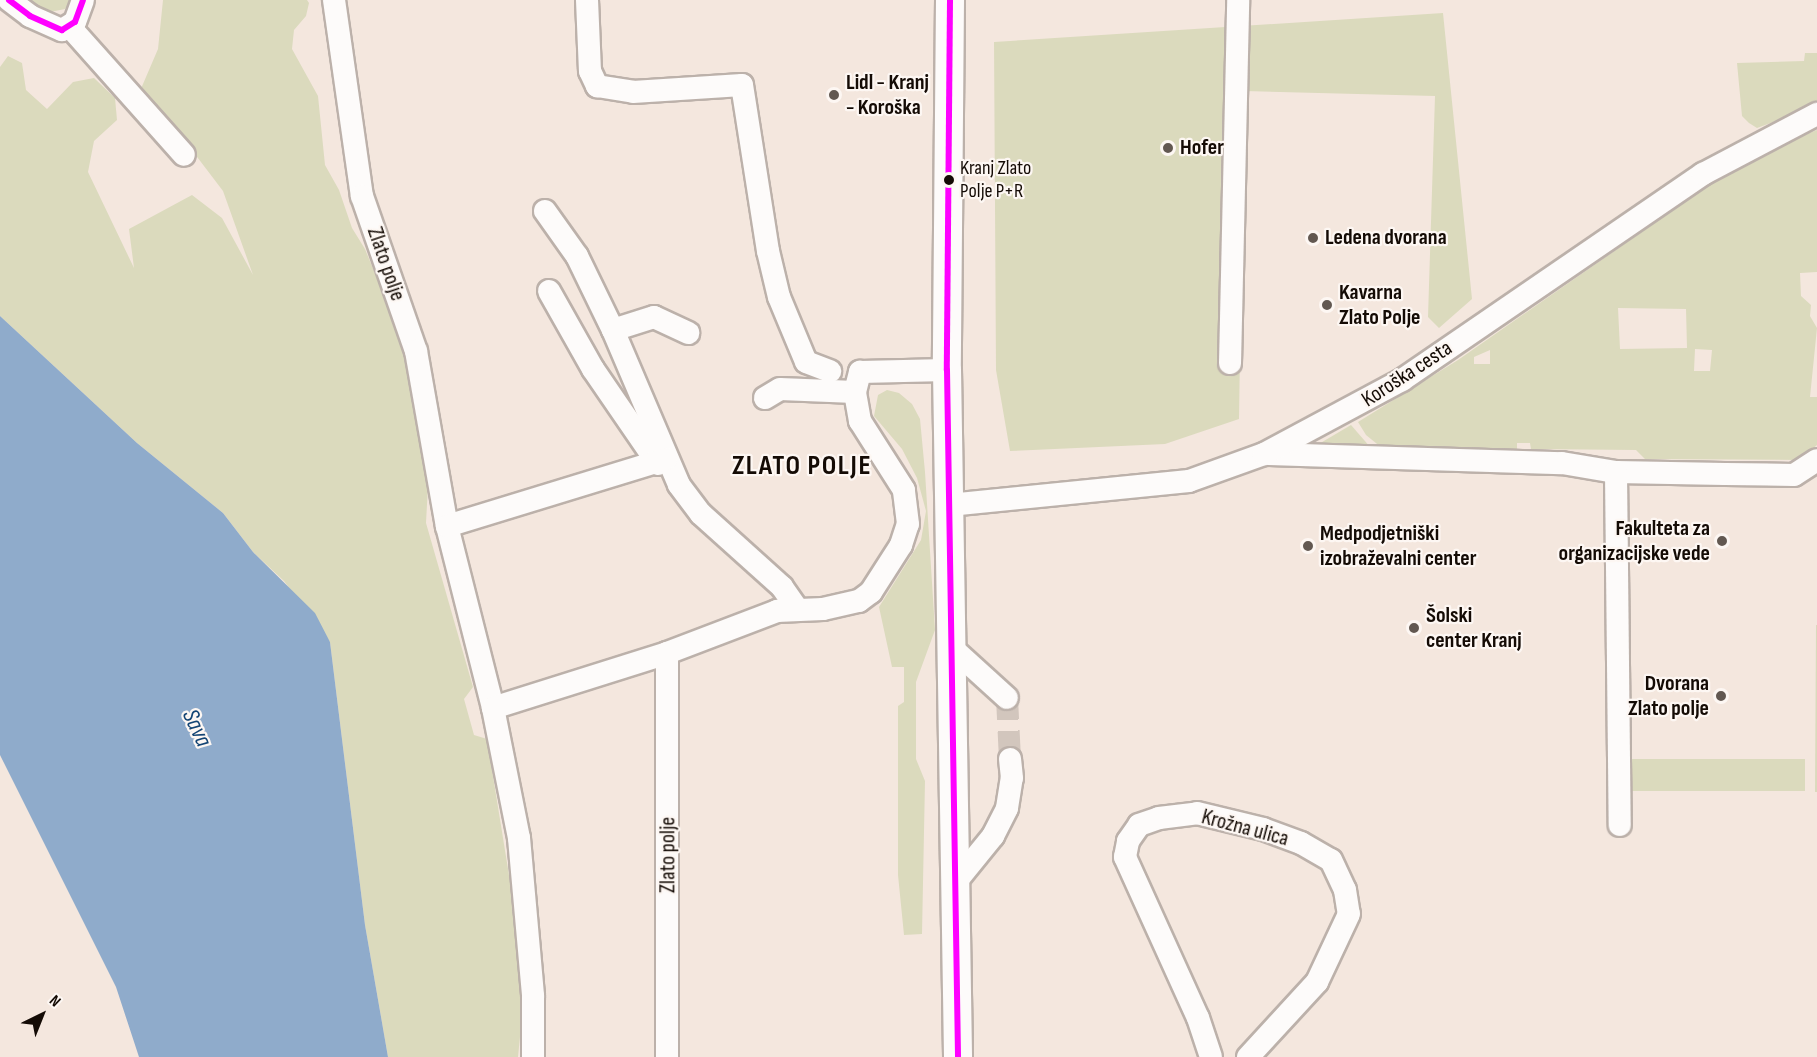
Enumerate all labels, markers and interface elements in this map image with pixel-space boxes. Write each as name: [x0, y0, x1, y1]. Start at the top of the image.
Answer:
place label: Lidl - Kranj - Koroška: [846, 69, 929, 120]
marker: Lidl - Kranj - Koroška: [827, 88, 841, 102]
place label: Hofer: [1180, 135, 1224, 161]
marker: Hofer: [1161, 141, 1175, 155]
place label: Kranj Zlato Polje P+R: [960, 156, 1031, 203]
marker: Kranj Zlato Polje P+R: [943, 174, 955, 186]
street label: Zlato polje: [361, 224, 411, 304]
place label: Ledena dvorana: [1325, 225, 1447, 251]
marker: Ledena dvorana: [1306, 231, 1320, 245]
place label: Kavarna Zlato Polje: [1339, 279, 1420, 330]
marker: Kavarna Zlato Polje: [1320, 298, 1334, 312]
street label: Koroška cesta: [1357, 335, 1457, 413]
district label: ZLATO POLJE: [732, 449, 872, 483]
place label: Fakulteta za organizacijske vede: [1559, 515, 1710, 566]
place label: Medpodjetniški izobraževalni center: [1320, 520, 1477, 572]
marker: Fakulteta za organizacijske vede: [1715, 534, 1729, 548]
marker: Medpodjetniški izobraževalni center: [1301, 539, 1315, 553]
place label: Šolski center Kranj: [1426, 602, 1522, 654]
marker: Šolski center Kranj: [1407, 621, 1421, 635]
place label: Dvorana Zlato polje: [1628, 670, 1709, 722]
marker: Dvorana Zlato polje: [1714, 689, 1728, 703]
water label: Sava: [176, 705, 218, 751]
street label: Krožna ulica: [1199, 804, 1291, 852]
street label: Zlato polje: [655, 817, 681, 893]
north arrow: [12, 985, 72, 1045]
text: N: [45, 992, 64, 1011]

